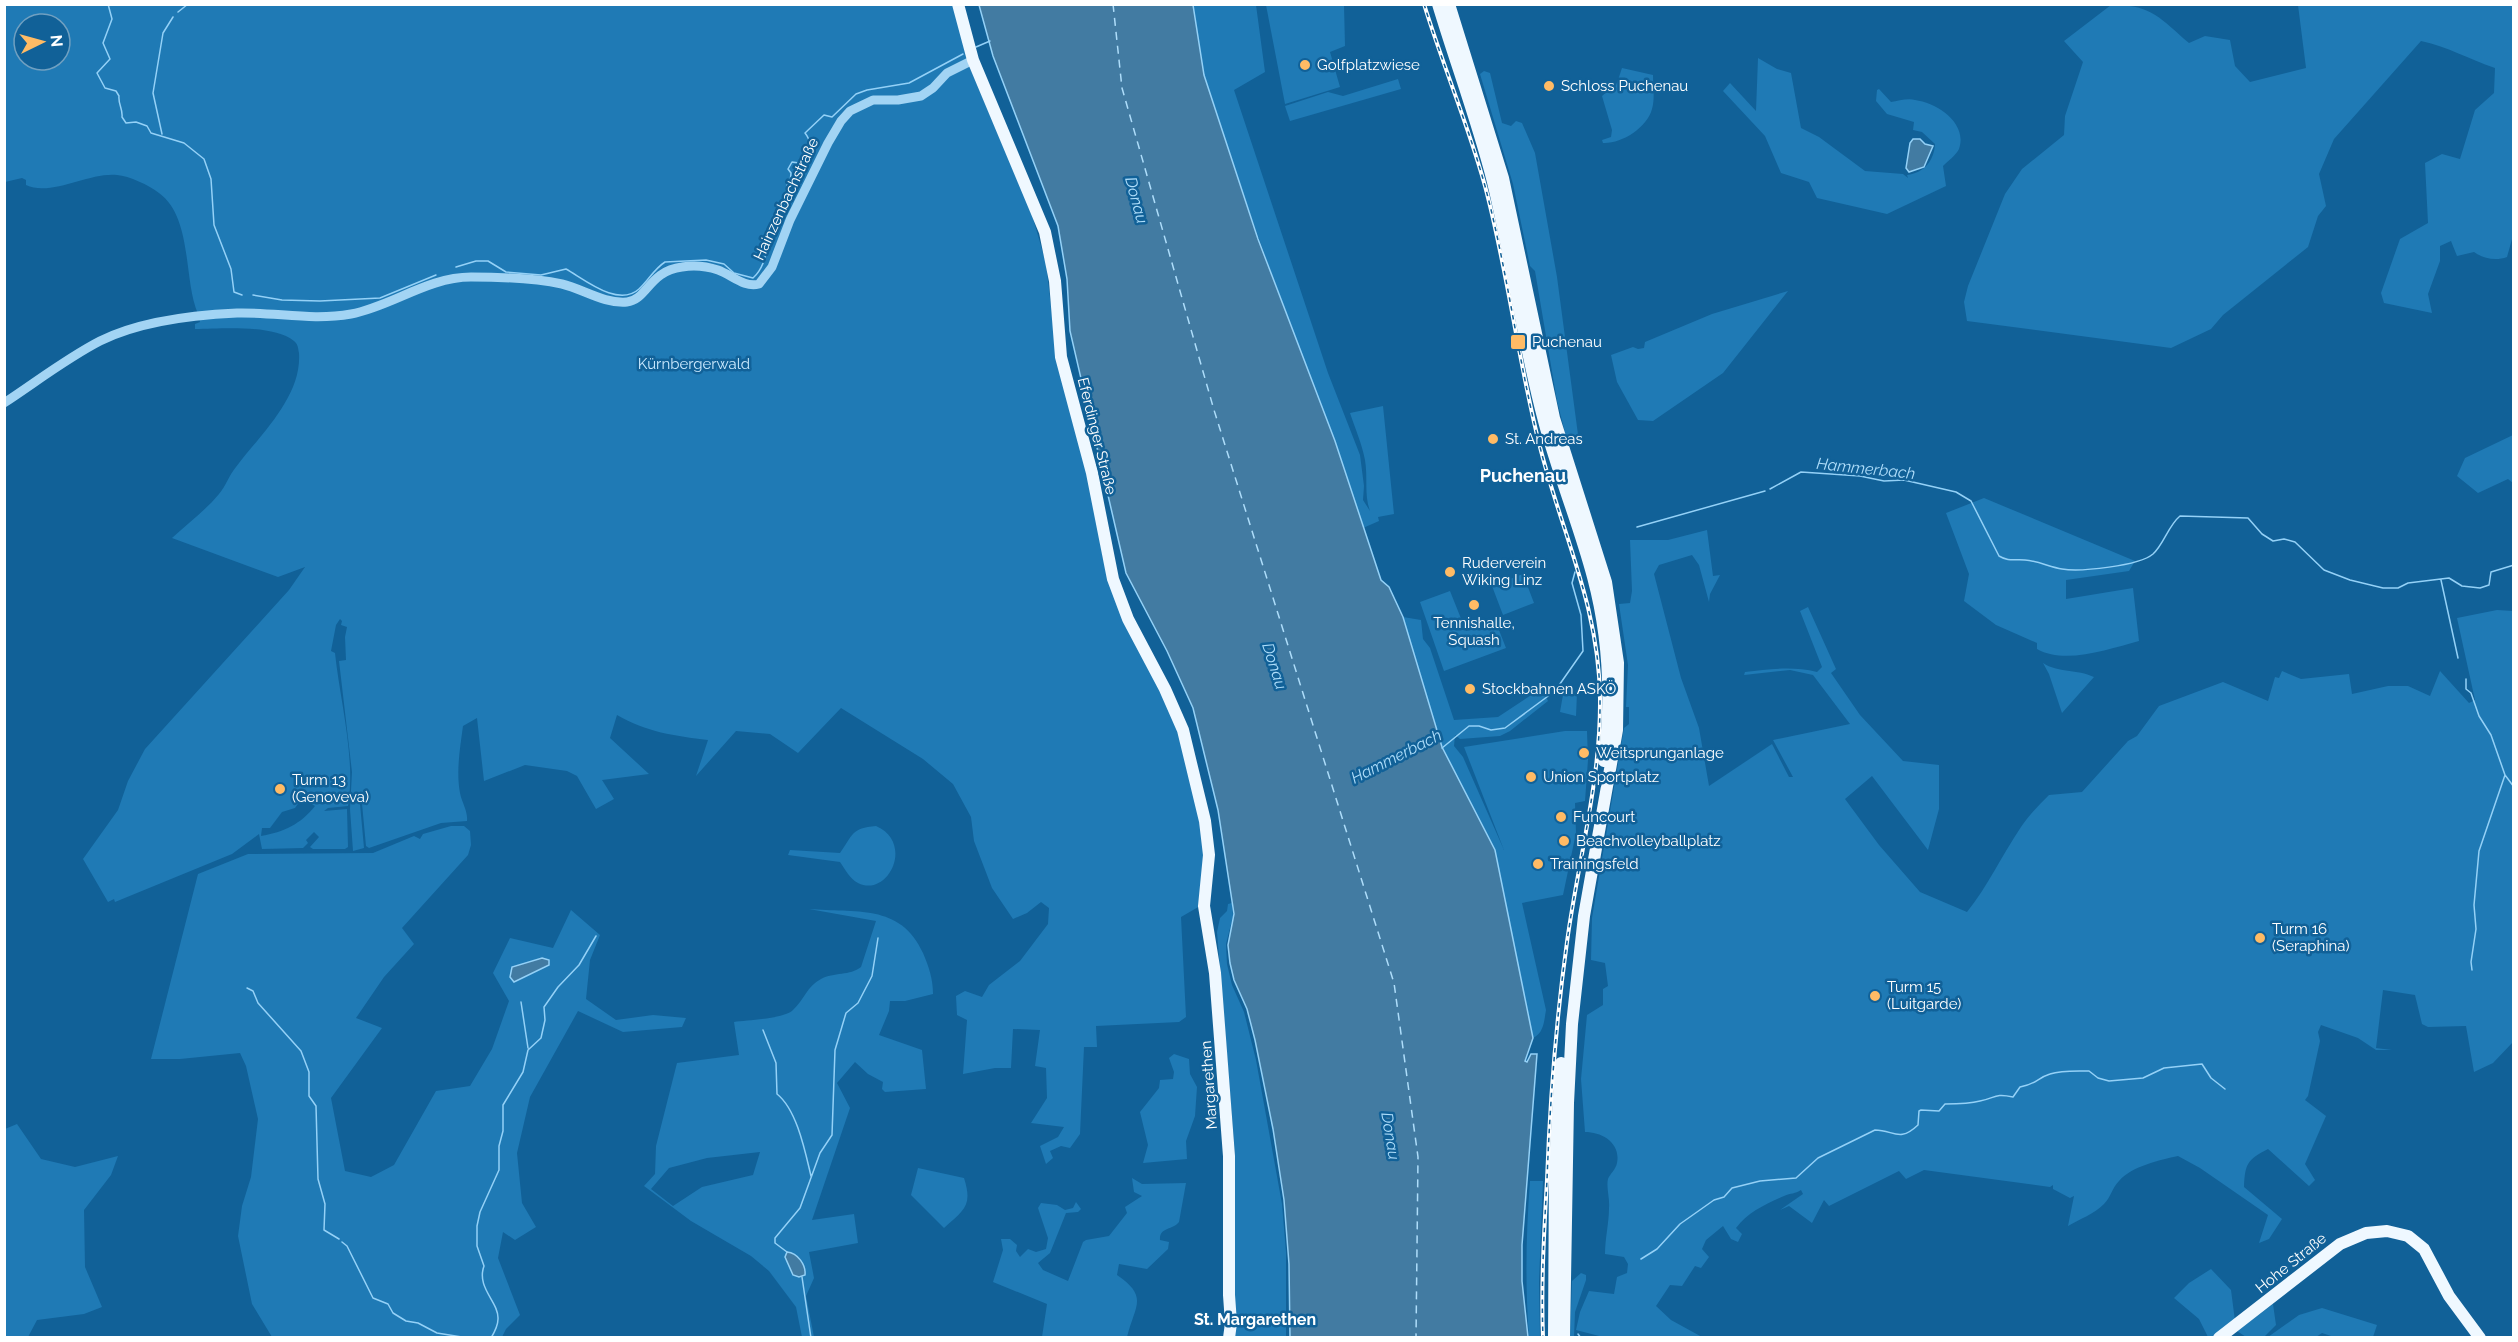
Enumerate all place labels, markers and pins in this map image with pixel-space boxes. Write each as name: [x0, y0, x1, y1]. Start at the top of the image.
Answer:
place label: Golfplatzwiese: [1317, 56, 1420, 74]
marker: Golfplatzwiese: [1298, 58, 1312, 72]
place label: Schloss Puchenau: [1561, 77, 1688, 95]
marker: Schloss Puchenau: [1542, 79, 1556, 93]
marker: Puchenau: [1509, 333, 1527, 351]
place label: Puchenau: [1532, 333, 1602, 351]
place label: St. Andreas: [1505, 430, 1583, 448]
marker: St. Andreas: [1486, 432, 1500, 446]
place label: Ruderverein Wiking Linz: [1462, 554, 1546, 589]
marker: Ruderverein Wiking Linz: [1443, 565, 1457, 579]
marker: Tennishalle, Squash: [1467, 598, 1481, 612]
place label: Tennishalle, Squash: [1433, 614, 1515, 649]
place label: Stockbahnen ASKÖ: [1482, 679, 1616, 698]
marker: Stockbahnen ASKÖ: [1463, 682, 1477, 696]
place label: Weitsprunganlage: [1596, 744, 1724, 762]
marker: Weitsprunganlage: [1577, 746, 1591, 760]
place label: Union Sportplatz: [1543, 768, 1659, 786]
marker: Union Sportplatz: [1524, 770, 1538, 784]
place label: Turm 13 (Genoveva): [292, 771, 369, 806]
marker: Turm 13 (Genoveva): [273, 782, 287, 796]
place label: Funcourt: [1573, 808, 1635, 826]
marker: Funcourt: [1554, 810, 1568, 824]
place label: Beachvolleyballplatz: [1576, 832, 1721, 850]
marker: Beachvolleyballplatz: [1557, 834, 1571, 848]
place label: Trainingsfeld: [1550, 855, 1639, 873]
marker: Trainingsfeld: [1531, 857, 1545, 871]
place label: Turm 16 (Seraphina): [2272, 920, 2350, 955]
marker: Turm 16 (Seraphina): [2253, 931, 2267, 945]
place label: Turm 15 (Luitgarde): [1887, 978, 1961, 1013]
marker: Turm 15 (Luitgarde): [1868, 989, 1882, 1003]

